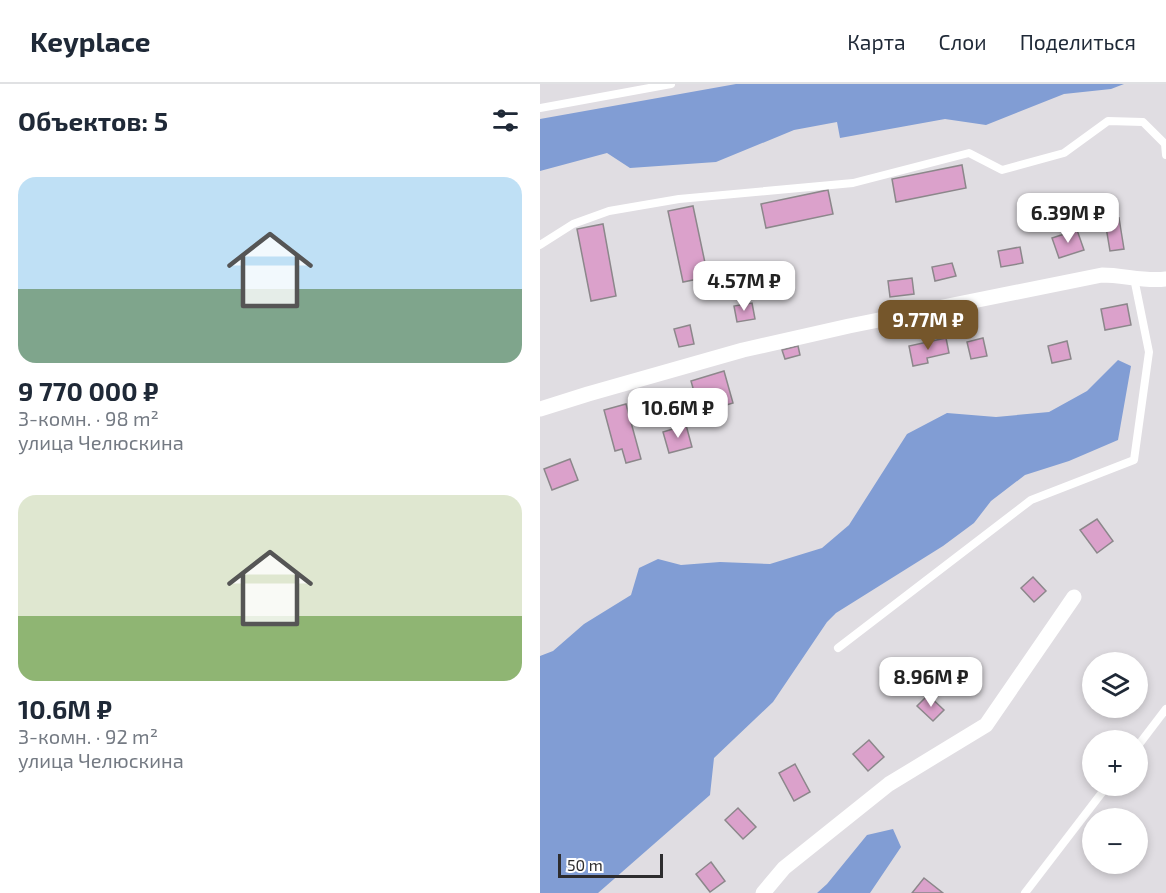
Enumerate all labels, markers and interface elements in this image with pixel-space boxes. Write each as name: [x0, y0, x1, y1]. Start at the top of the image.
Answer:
text: Keyplace: [30, 24, 151, 58]
text: Карта: [847, 29, 906, 54]
text: Слои: [939, 29, 987, 54]
text: Поделиться: [1020, 29, 1136, 54]
icon: filters: [489, 104, 522, 137]
text: Объектов: 5: [18, 105, 168, 136]
pin: 6.39M ₽: [1013, 193, 1123, 244]
text: 6.39M ₽: [1031, 200, 1105, 224]
icon: home: [216, 216, 324, 324]
pin: 4.57M ₽: [689, 261, 799, 312]
text: 4.57M ₽: [707, 268, 781, 292]
pin: 9.77M ₽: [873, 300, 983, 351]
text: 9.77M ₽: [892, 307, 964, 331]
text: 9 770 000 ₽: [18, 375, 159, 406]
pin: 10.6M ₽: [623, 388, 733, 439]
text: 10.6M ₽: [642, 395, 714, 419]
text: 3-комн. · 98 m²: [18, 406, 159, 430]
text: улица Челюскина: [18, 430, 184, 454]
icon: home: [216, 534, 324, 642]
map controls: [1082, 652, 1148, 874]
button: layers: [1082, 652, 1148, 718]
pin: 8.96M ₽: [876, 657, 986, 708]
text: 8.96M ₽: [893, 664, 969, 688]
text: 10.6M ₽: [18, 693, 112, 724]
text: 3-комн. · 92 m²: [18, 724, 158, 748]
button: +: [1082, 730, 1148, 796]
text: улица Челюскина: [18, 748, 184, 772]
button: −: [1082, 808, 1148, 874]
scale bar: [558, 851, 663, 878]
text: 50 m: [567, 855, 603, 874]

